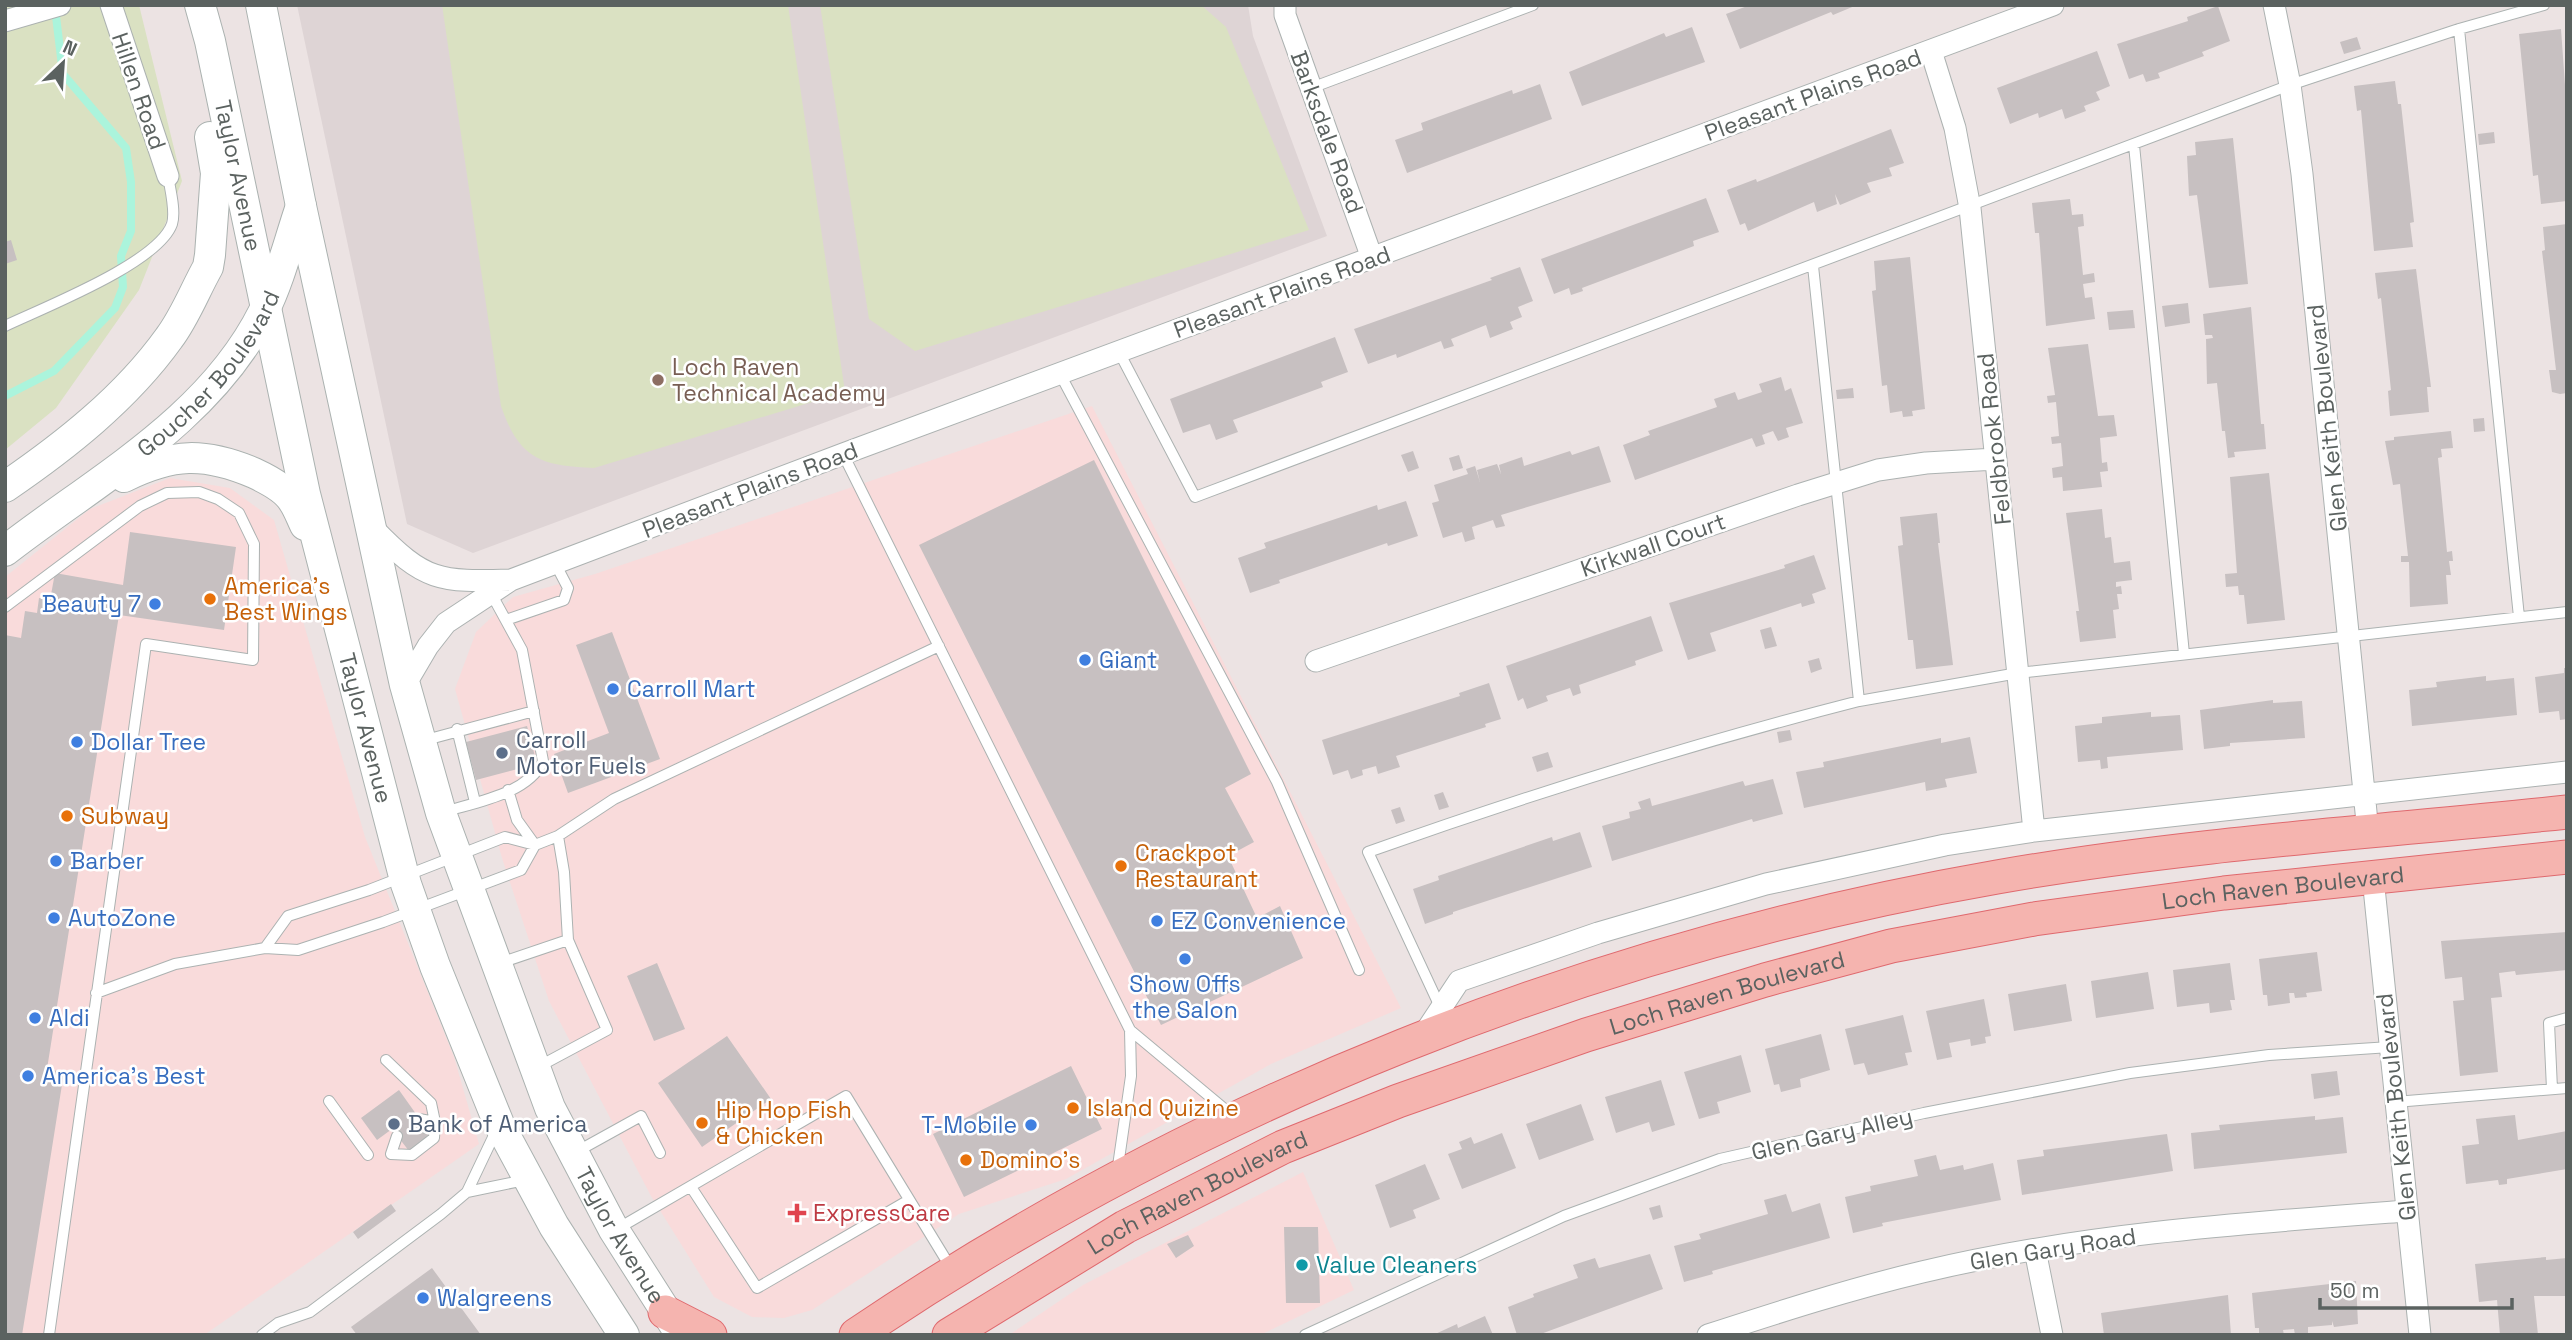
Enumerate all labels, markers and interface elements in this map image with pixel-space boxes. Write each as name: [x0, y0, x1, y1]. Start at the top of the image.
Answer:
north arrow: [28, 28, 98, 98]
street label: Hillen Road: [105, 28, 173, 154]
text: N: [59, 34, 81, 62]
street label: Pleasant Plains Road: [1700, 42, 1926, 148]
street label: Barksdale Road: [1284, 47, 1370, 217]
street label: Taylor Avenue: [208, 97, 269, 254]
street label: Pleasant Plains Road: [1169, 239, 1395, 345]
street label: Goucher Boulevard: [131, 286, 287, 463]
street label: Glen Keith Boulevard: [2300, 303, 2354, 533]
place label: Loch Raven Technical Academy: [672, 352, 886, 408]
street label: Feldbrook Road: [1970, 352, 2018, 526]
marker: Loch Raven Technical Academy: [650, 372, 666, 388]
street label: Pleasant Plains Road: [638, 435, 862, 545]
street label: Kirkwall Court: [1576, 506, 1730, 584]
place label: America's Best Wings: [224, 571, 348, 627]
place label: Beauty 7: [42, 589, 141, 619]
marker: America's Best Wings: [202, 591, 218, 607]
marker: Beauty 7: [147, 596, 163, 612]
place label: Giant: [1099, 645, 1157, 675]
street label: Taylor Avenue: [332, 650, 399, 806]
marker: Giant: [1077, 652, 1093, 668]
place label: Carroll Mart: [627, 674, 756, 704]
marker: Carroll Mart: [605, 681, 621, 697]
place label: Carroll Motor Fuels: [516, 725, 647, 781]
place label: Dollar Tree: [91, 727, 206, 757]
marker: Dollar Tree: [69, 734, 85, 750]
marker: Carroll Motor Fuels: [494, 745, 510, 761]
place label: Subway: [81, 801, 169, 831]
marker: Subway: [59, 808, 75, 824]
place label: Crackpot Restaurant: [1135, 838, 1258, 894]
place label: Barber: [70, 846, 144, 876]
marker: Barber: [48, 853, 64, 869]
marker: Crackpot Restaurant: [1113, 858, 1129, 874]
street label: Loch Raven Boulevard: [2160, 859, 2406, 916]
place label: AutoZone: [68, 903, 176, 933]
place label: EZ Convenience: [1171, 906, 1346, 936]
marker: AutoZone: [46, 910, 62, 926]
marker: EZ Convenience: [1149, 913, 1165, 929]
street label: Loch Raven Boulevard: [1606, 944, 1848, 1042]
marker: Show Offs the Salon: [1177, 951, 1193, 967]
place label: Show Offs the Salon: [1129, 969, 1241, 1025]
street label: Glen Keith Boulevard: [2369, 992, 2423, 1222]
place label: Aldi: [49, 1003, 90, 1033]
marker: Aldi: [27, 1010, 43, 1026]
place label: America’s Best: [42, 1061, 206, 1091]
marker: America’s Best: [20, 1068, 36, 1084]
place label: Island Quizine: [1087, 1093, 1239, 1123]
place label: Hip Hop Fish & Chicken: [716, 1095, 852, 1151]
marker: Island Quizine: [1065, 1100, 1081, 1116]
street label: Glen Gary Alley: [1748, 1101, 1916, 1167]
place label: Bank of America: [408, 1109, 588, 1139]
place label: T-Mobile: [921, 1110, 1017, 1140]
marker: Hip Hop Fish & Chicken: [694, 1115, 710, 1131]
marker: Bank of America: [386, 1116, 402, 1132]
marker: T-Mobile: [1023, 1117, 1039, 1133]
street label: Loch Raven Boulevard: [1082, 1124, 1312, 1261]
place label: Domino's: [980, 1145, 1080, 1175]
marker: Domino's: [958, 1152, 974, 1168]
street label: Taylor Avenue: [569, 1162, 672, 1309]
place label: ExpressCare: [813, 1198, 950, 1228]
marker: ExpressCare: [787, 1203, 807, 1223]
street label: Glen Gary Road: [1968, 1221, 2138, 1277]
place label: Value Cleaners: [1316, 1250, 1477, 1280]
marker: Value Cleaners: [1294, 1257, 1310, 1273]
scale bar: [2320, 1266, 2512, 1310]
text: 50 m: [2330, 1277, 2380, 1304]
place label: Walgreens: [437, 1283, 552, 1313]
marker: Walgreens: [415, 1290, 431, 1306]

